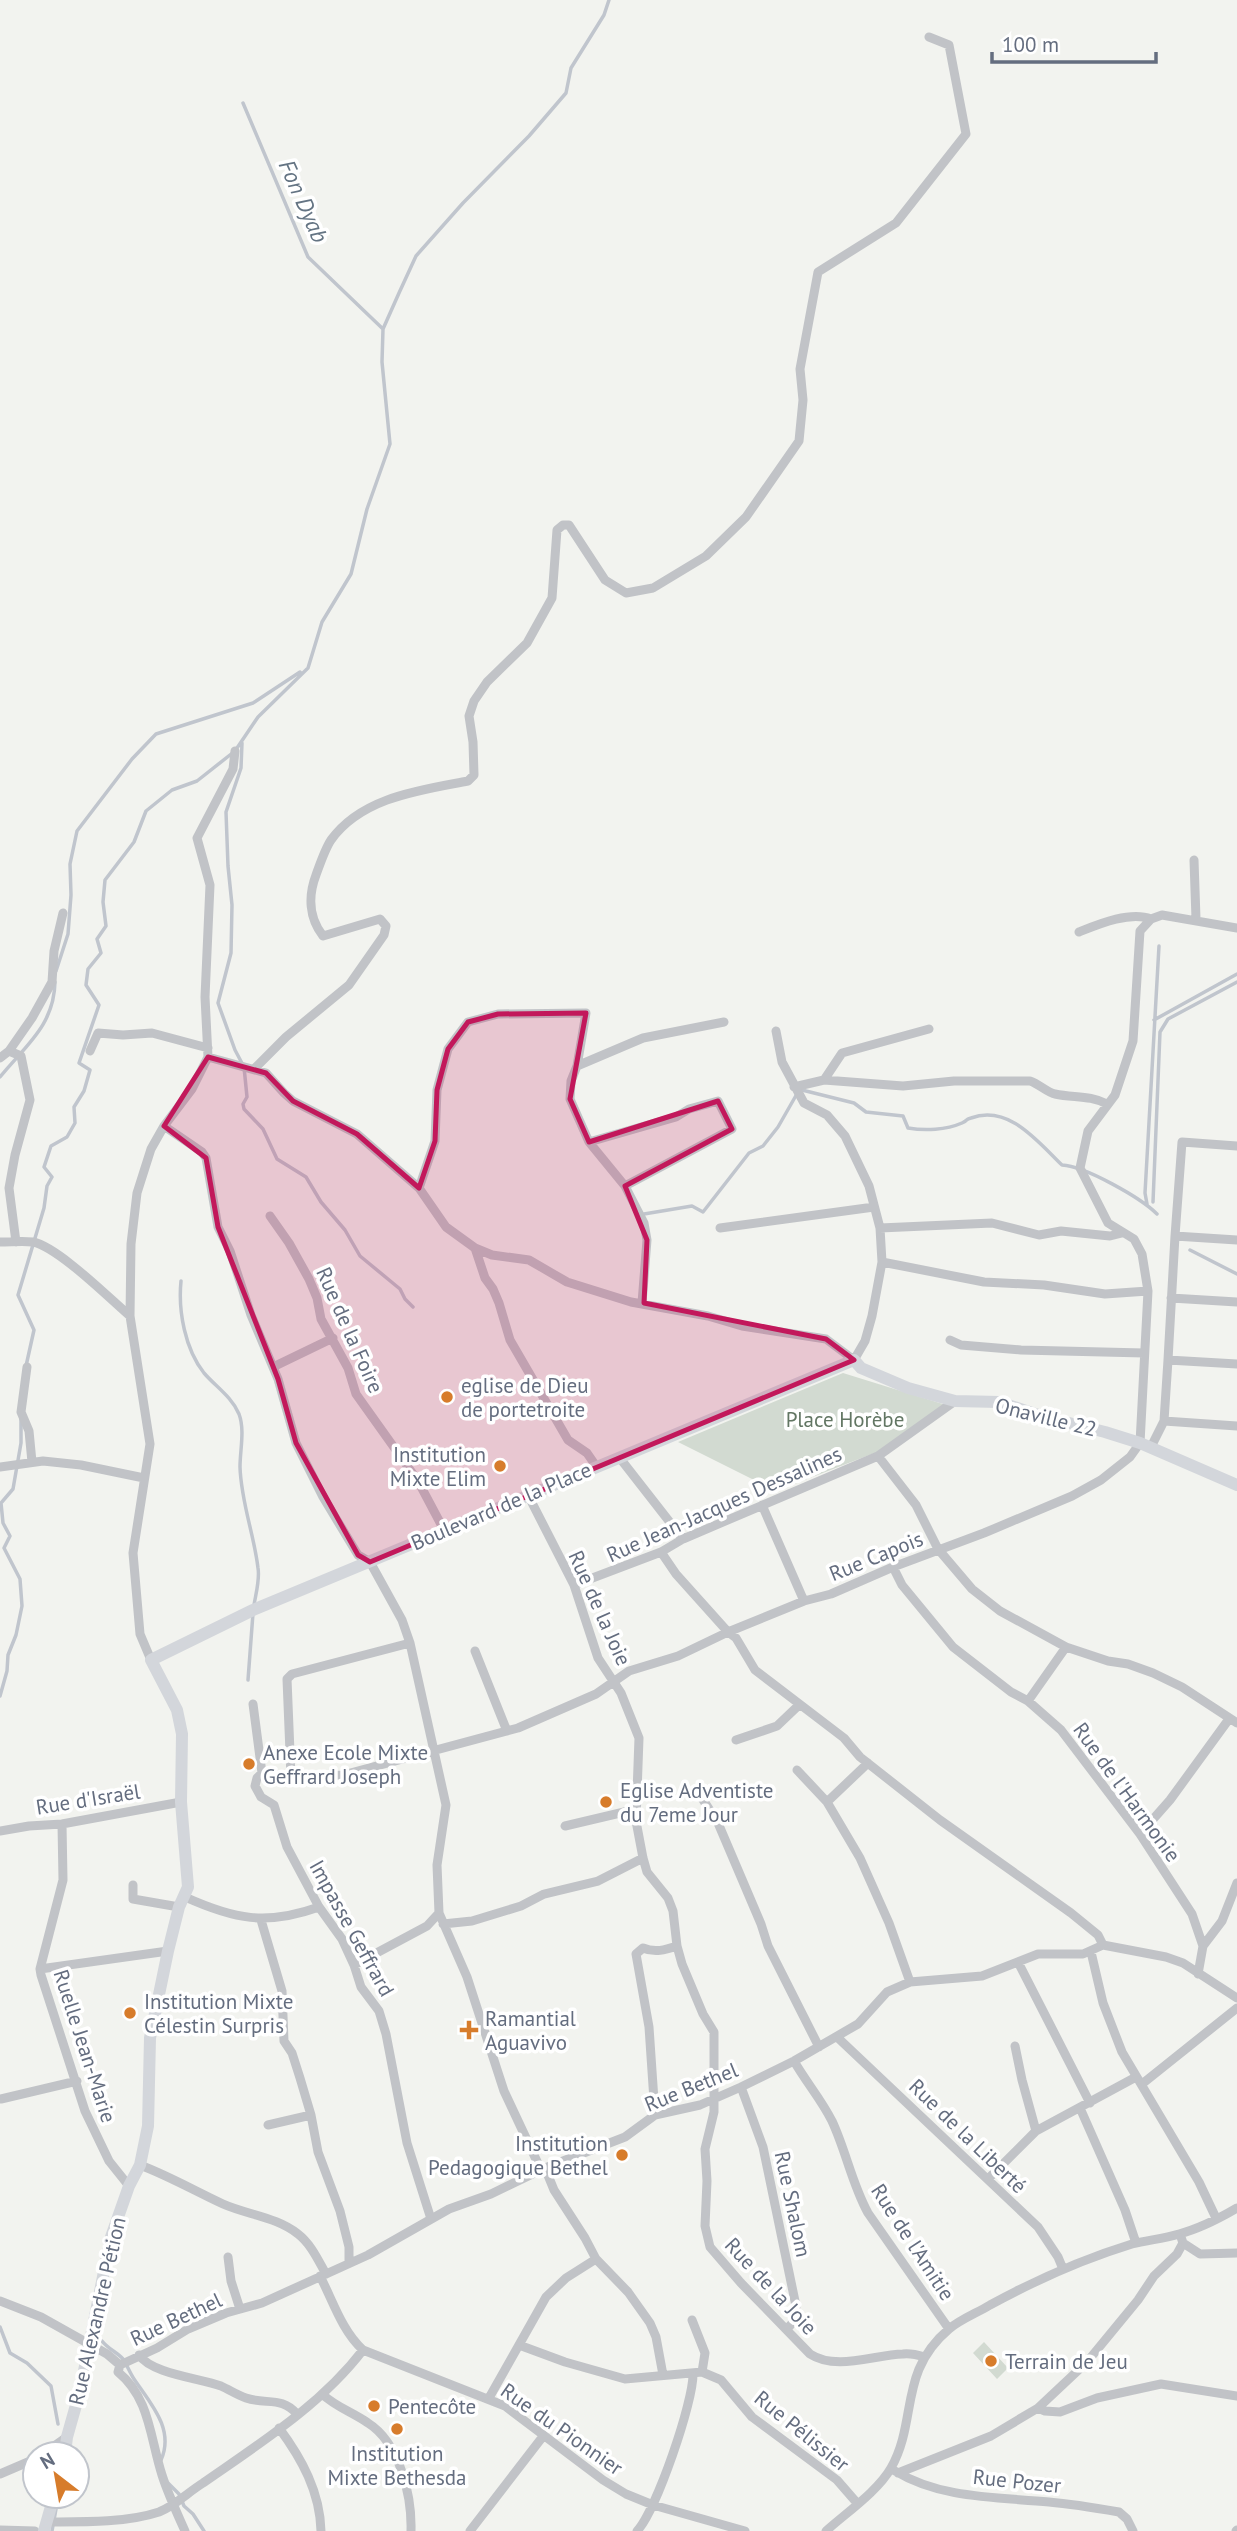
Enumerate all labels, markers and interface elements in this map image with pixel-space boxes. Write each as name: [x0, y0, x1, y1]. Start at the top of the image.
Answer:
scale bar: [992, 21, 1156, 65]
text: 100 m: [1002, 31, 1059, 58]
water label: Fon Dyab: [273, 155, 335, 247]
street label: Rue de la Foire: [310, 1263, 390, 1397]
place label: eglise de Dieu de portetroite: [461, 1372, 589, 1423]
marker: eglise de Dieu de portetroite: [439, 1389, 455, 1405]
street label: Onaville 22: [993, 1391, 1099, 1443]
park label: Place Horèbe: [786, 1406, 904, 1433]
street label: Rue Jean-Jacques Dessalines: [602, 1440, 846, 1568]
place label: Institution Mixte Elim: [390, 1441, 486, 1492]
street label: Boulevard de la Place: [407, 1456, 595, 1556]
marker: Institution Mixte Elim: [492, 1458, 508, 1474]
street label: Rue Capois: [825, 1525, 927, 1587]
street label: Rue de la Joie: [563, 1546, 637, 1670]
street label: Rue de l'Harmonie: [1067, 1717, 1187, 1867]
place label: Anexe Ecole Mixte Geffrard Joseph: [263, 1739, 428, 1790]
marker: Anexe Ecole Mixte Geffrard Joseph: [241, 1756, 257, 1772]
street label: Rue d'Israël: [34, 1777, 142, 1821]
place label: Eglise Adventiste du 7eme Jour: [620, 1777, 774, 1828]
marker: Eglise Adventiste du 7eme Jour: [598, 1794, 614, 1810]
street label: Impasse Geffrard: [303, 1855, 401, 2001]
street label: Ruelle Jean-Marie: [48, 1966, 122, 2126]
place label: Institution Mixte Célestin Surpris: [144, 1988, 293, 2039]
marker: Institution Mixte Célestin Surpris: [122, 2005, 138, 2021]
place label: Ramantial Aguavivo: [485, 2005, 576, 2056]
marker: Ramantial Aguavivo: [459, 2020, 479, 2040]
street label: Rue Bethel: [640, 2056, 742, 2118]
street label: Rue de la Liberté: [903, 2073, 1033, 2199]
place label: Institution Pedagogique Bethel: [428, 2130, 608, 2181]
marker: Institution Pedagogique Bethel: [614, 2147, 630, 2163]
street label: Rue Shalom: [769, 2149, 817, 2259]
street label: Rue de l'Amitie: [865, 2178, 961, 2306]
street label: Rue Alexandre Pétion: [62, 2214, 132, 2408]
street label: Rue de la Joie: [719, 2232, 823, 2340]
street label: Rue Bethel: [126, 2286, 226, 2352]
place label: Terrain de Jeu: [1005, 2348, 1128, 2375]
marker: Terrain de Jeu: [983, 2353, 999, 2369]
street label: Rue du Pionnier: [496, 2377, 628, 2481]
street label: Rue Pélissier: [749, 2385, 855, 2477]
place label: Pentecôte: [388, 2393, 476, 2420]
marker: Pentecôte: [366, 2398, 382, 2414]
marker: Institution Mixte Bethesda: [389, 2421, 405, 2437]
north arrow: [21, 2440, 91, 2510]
place label: Institution Mixte Bethesda: [328, 2440, 466, 2491]
text: N: [36, 2447, 59, 2474]
street label: Rue Pozer: [972, 2463, 1062, 2499]

